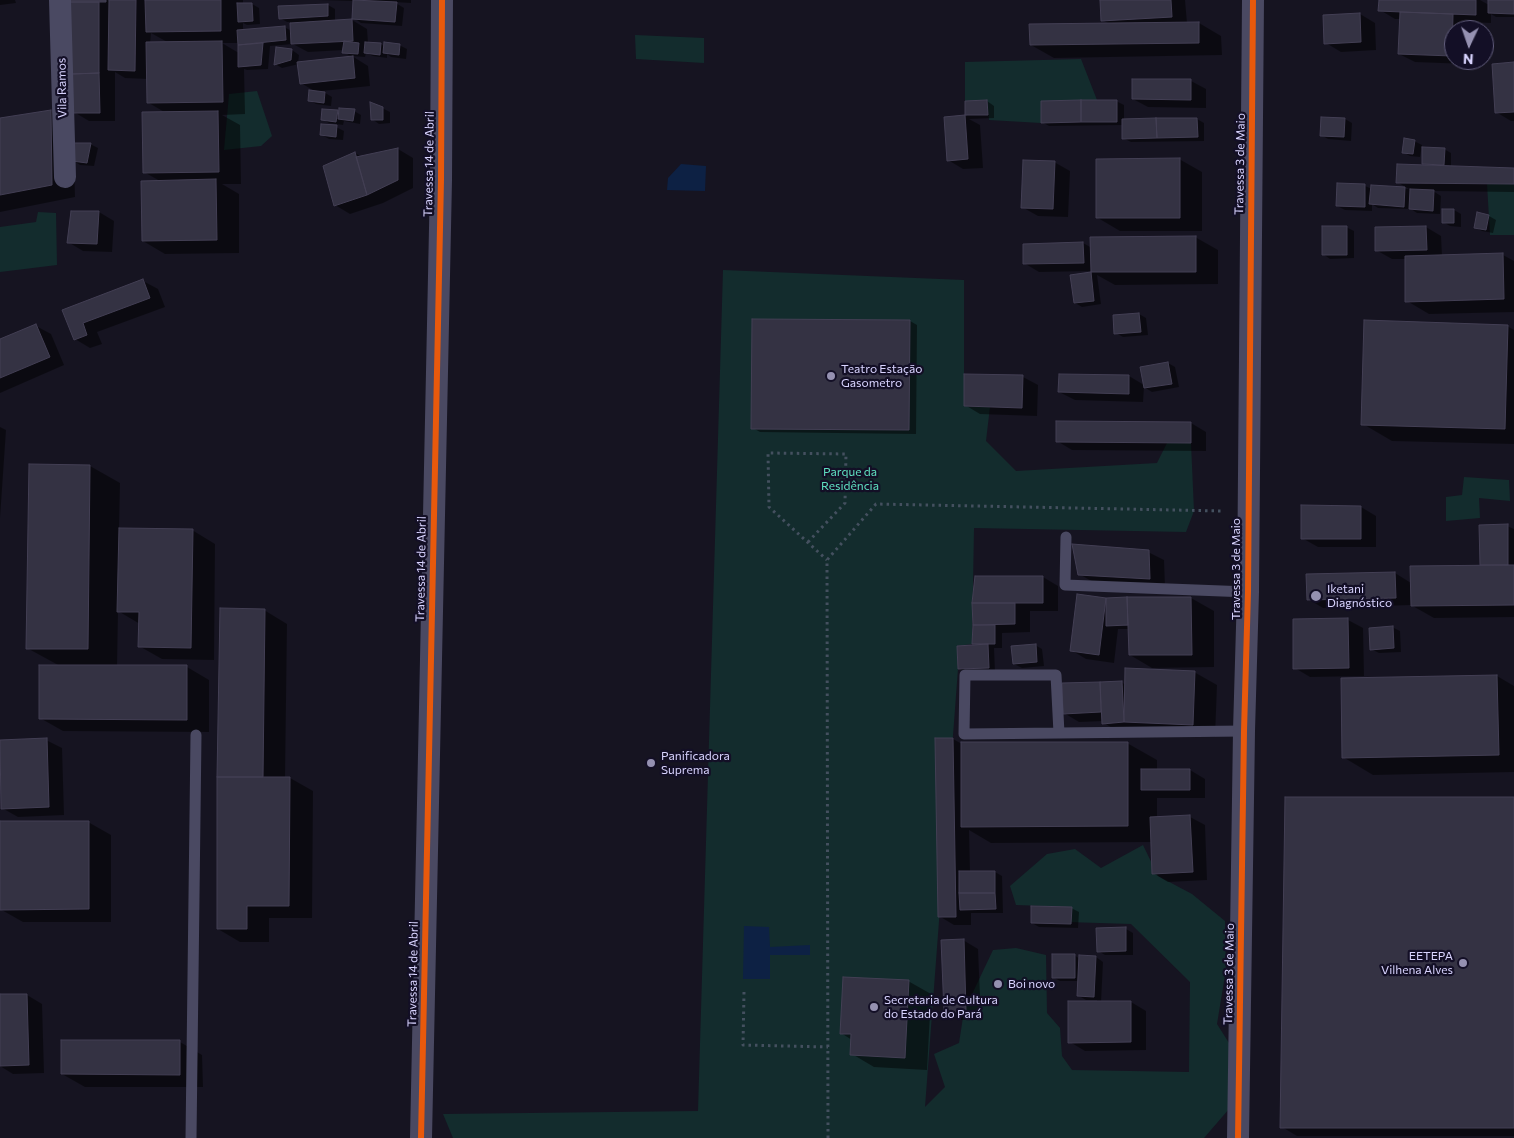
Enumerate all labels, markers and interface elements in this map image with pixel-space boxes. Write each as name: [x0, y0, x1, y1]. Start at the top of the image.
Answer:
north arrow: [1444, 20, 1494, 70]
text: N: [1463, 51, 1474, 68]
street label: Vila Ramos: [54, 58, 70, 118]
street label: Travessa 14 de Abril: [421, 111, 437, 217]
street label: Travessa 3 de Maio: [1232, 113, 1248, 215]
place label: Teatro Estação Gasometro: [841, 362, 922, 390]
marker: Teatro Estação Gasometro: [825, 370, 837, 382]
park label: Parque da Residência: [821, 465, 879, 493]
street label: Travessa 14 de Abril: [413, 516, 429, 622]
street label: Travessa 3 de Maio: [1229, 518, 1243, 620]
place label: Iketani Diagnóstico: [1327, 582, 1392, 610]
marker: Iketani Diagnóstico: [1309, 589, 1323, 603]
place label: Panificadora Suprema: [661, 749, 730, 777]
marker: Panificadora Suprema: [645, 757, 657, 769]
street label: Travessa 14 de Abril: [405, 921, 421, 1027]
street label: Travessa 3 de Maio: [1221, 923, 1237, 1025]
place label: EETEPA Vilhena Alves: [1381, 949, 1453, 977]
marker: EETEPA Vilhena Alves: [1457, 957, 1469, 969]
place label: Boi novo: [1008, 977, 1055, 991]
marker: Boi novo: [992, 978, 1004, 990]
place label: Secretaria de Cultura do Estado do Pará: [884, 993, 998, 1021]
marker: Secretaria de Cultura do Estado do Pará: [868, 1001, 880, 1013]

